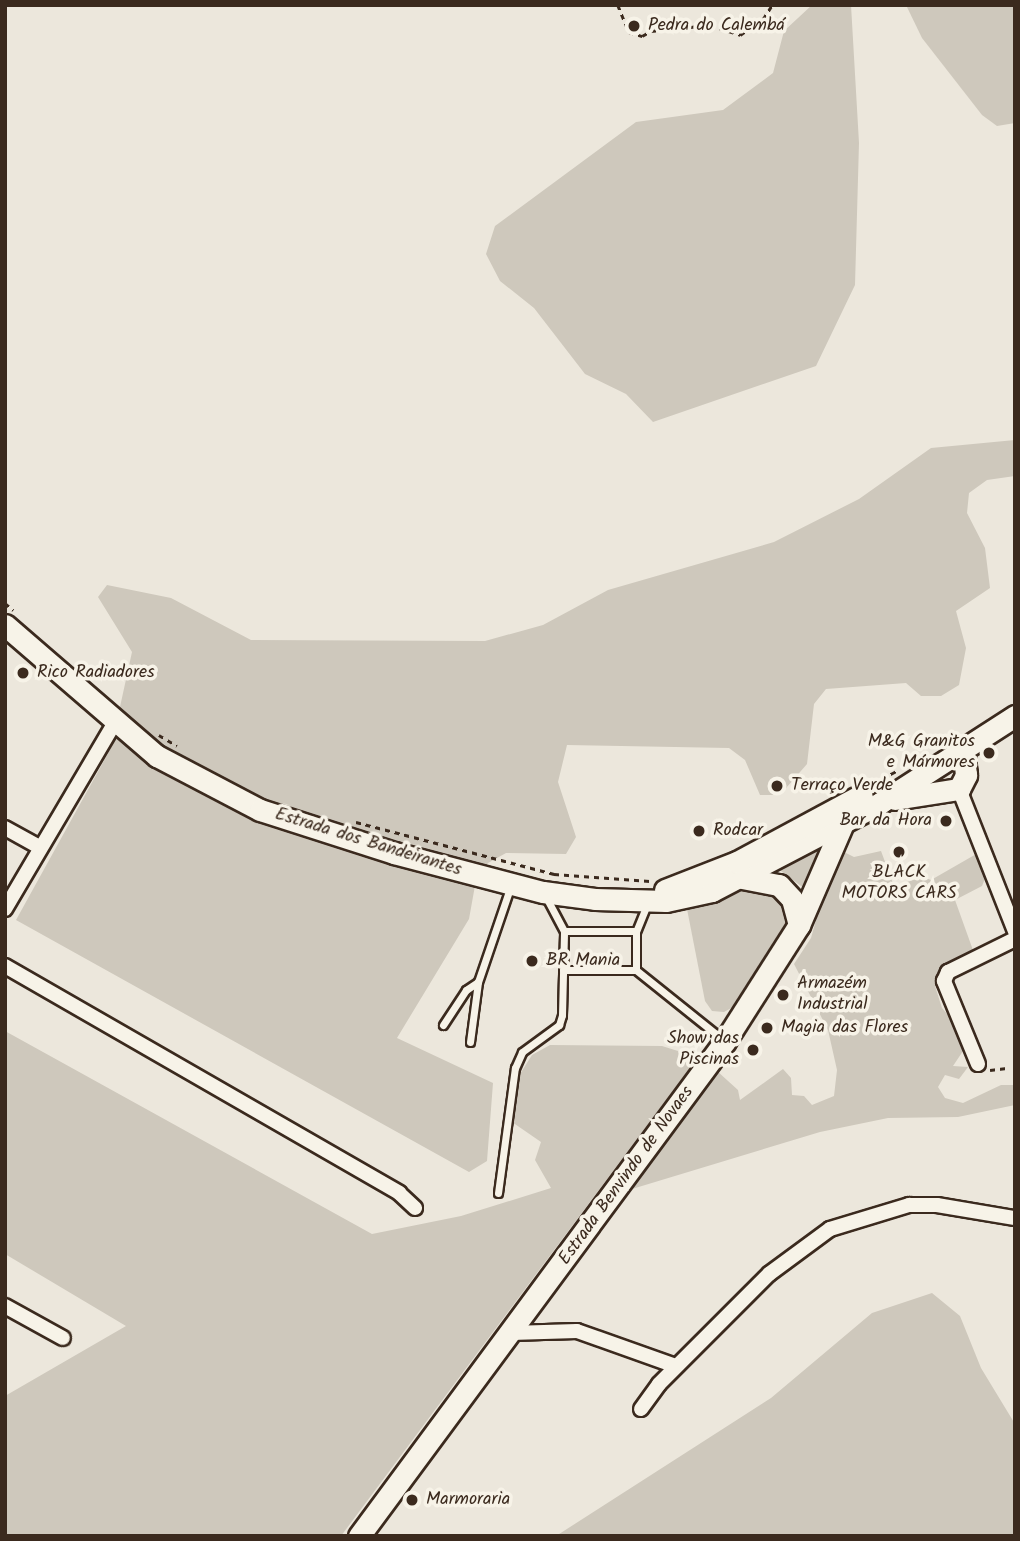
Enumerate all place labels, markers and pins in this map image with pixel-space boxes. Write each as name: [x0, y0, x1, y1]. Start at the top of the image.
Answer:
place label: Pedra do Calembá: [648, 15, 785, 37]
marker: Pedra do Calembá: [626, 18, 642, 34]
place label: Rico Radiadores: [37, 662, 155, 684]
marker: Rico Radiadores: [15, 665, 31, 681]
place label: M&G Granitos e Mármores: [868, 732, 975, 774]
marker: M&G Granitos e Mármores: [981, 745, 997, 761]
place label: Terraço Verde: [791, 775, 893, 797]
marker: Terraço Verde: [769, 778, 785, 794]
place label: Bar da Hora: [840, 810, 932, 832]
marker: Bar da Hora: [938, 813, 954, 829]
place label: Rodcar: [713, 820, 763, 842]
marker: Rodcar: [691, 823, 707, 839]
marker: BLACK MOTORS CARS: [891, 844, 907, 860]
place label: BLACK MOTORS CARS: [842, 863, 956, 906]
place label: BR Mania: [546, 950, 620, 972]
marker: BR Mania: [524, 953, 540, 969]
place label: Armazém Industrial: [797, 974, 868, 1016]
marker: Armazém Industrial: [775, 987, 791, 1003]
place label: Magia das Flores: [781, 1017, 908, 1039]
marker: Magia das Flores: [759, 1020, 775, 1036]
place label: Show das Piscinas: [667, 1029, 739, 1072]
marker: Show das Piscinas: [745, 1042, 761, 1058]
place label: Marmoraria: [426, 1489, 510, 1511]
marker: Marmoraria: [404, 1492, 420, 1508]

